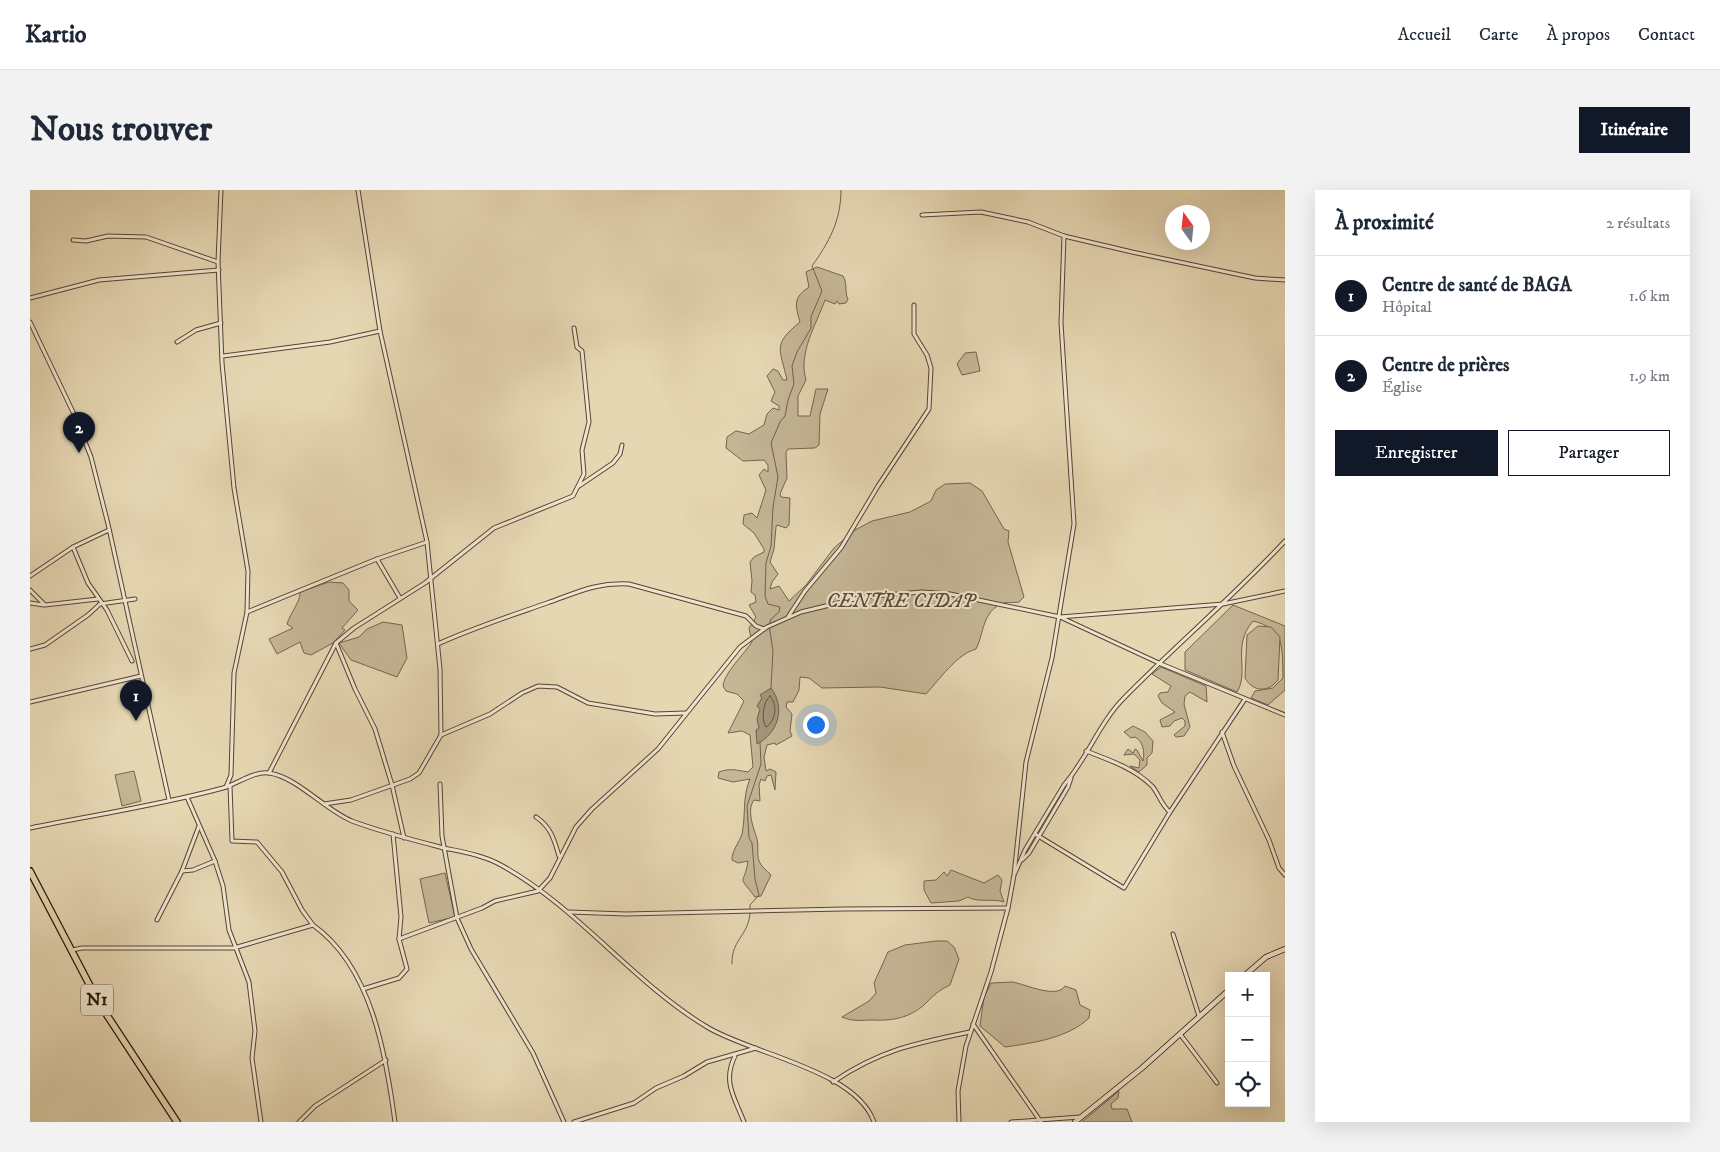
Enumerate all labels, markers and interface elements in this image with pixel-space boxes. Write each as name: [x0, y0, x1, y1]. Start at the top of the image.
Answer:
text: Kartio: [25, 20, 87, 50]
text: Accueil: [1398, 24, 1451, 46]
text: Carte: [1479, 24, 1518, 46]
text: À propos: [1546, 24, 1610, 46]
text: Contact: [1638, 24, 1695, 46]
button: Itinéraire: [1579, 107, 1690, 153]
text: Nous trouver: [30, 108, 212, 152]
north arrow: [1165, 205, 1210, 250]
text: À proximité: [1335, 210, 1434, 236]
text: 2 résultats: [1606, 213, 1670, 233]
text: Centre de santé de BAGA: [1382, 274, 1572, 297]
text: 1: [1348, 286, 1354, 306]
text: 1.6 km: [1629, 286, 1670, 306]
text: Hôpital: [1382, 297, 1432, 317]
text: Centre de prières: [1382, 354, 1509, 377]
text: 2: [1347, 366, 1355, 386]
text: 1.9 km: [1629, 366, 1670, 386]
text: Église: [1382, 377, 1422, 397]
pin: 2: [63, 412, 95, 453]
button: Enregistrer: [1335, 430, 1498, 476]
button: Partager: [1508, 430, 1670, 476]
park label: CENTRE CIDAP: [827, 590, 977, 613]
pin: 1: [120, 680, 152, 721]
your location: [803, 712, 829, 738]
map controls: [1225, 972, 1270, 1107]
button: +: [1225, 972, 1270, 1017]
road number: N1: [81, 984, 113, 1016]
button: −: [1225, 1017, 1270, 1062]
button: locate: [1225, 1062, 1270, 1107]

